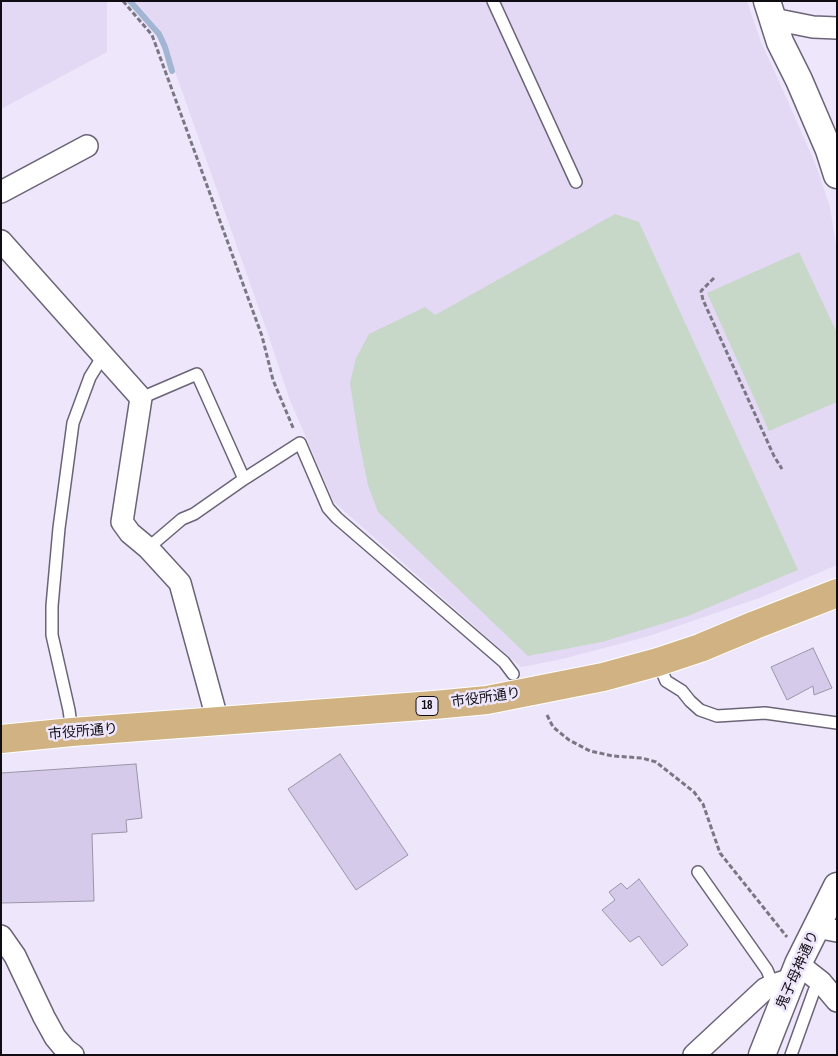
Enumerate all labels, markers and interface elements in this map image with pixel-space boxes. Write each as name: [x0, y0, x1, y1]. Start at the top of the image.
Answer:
street label: 市役所通り: [450, 685, 522, 711]
road number: 18: [416, 696, 438, 716]
street label: 市役所通り: [47, 721, 119, 743]
street label: 鬼子母神通り: [773, 928, 823, 1012]

